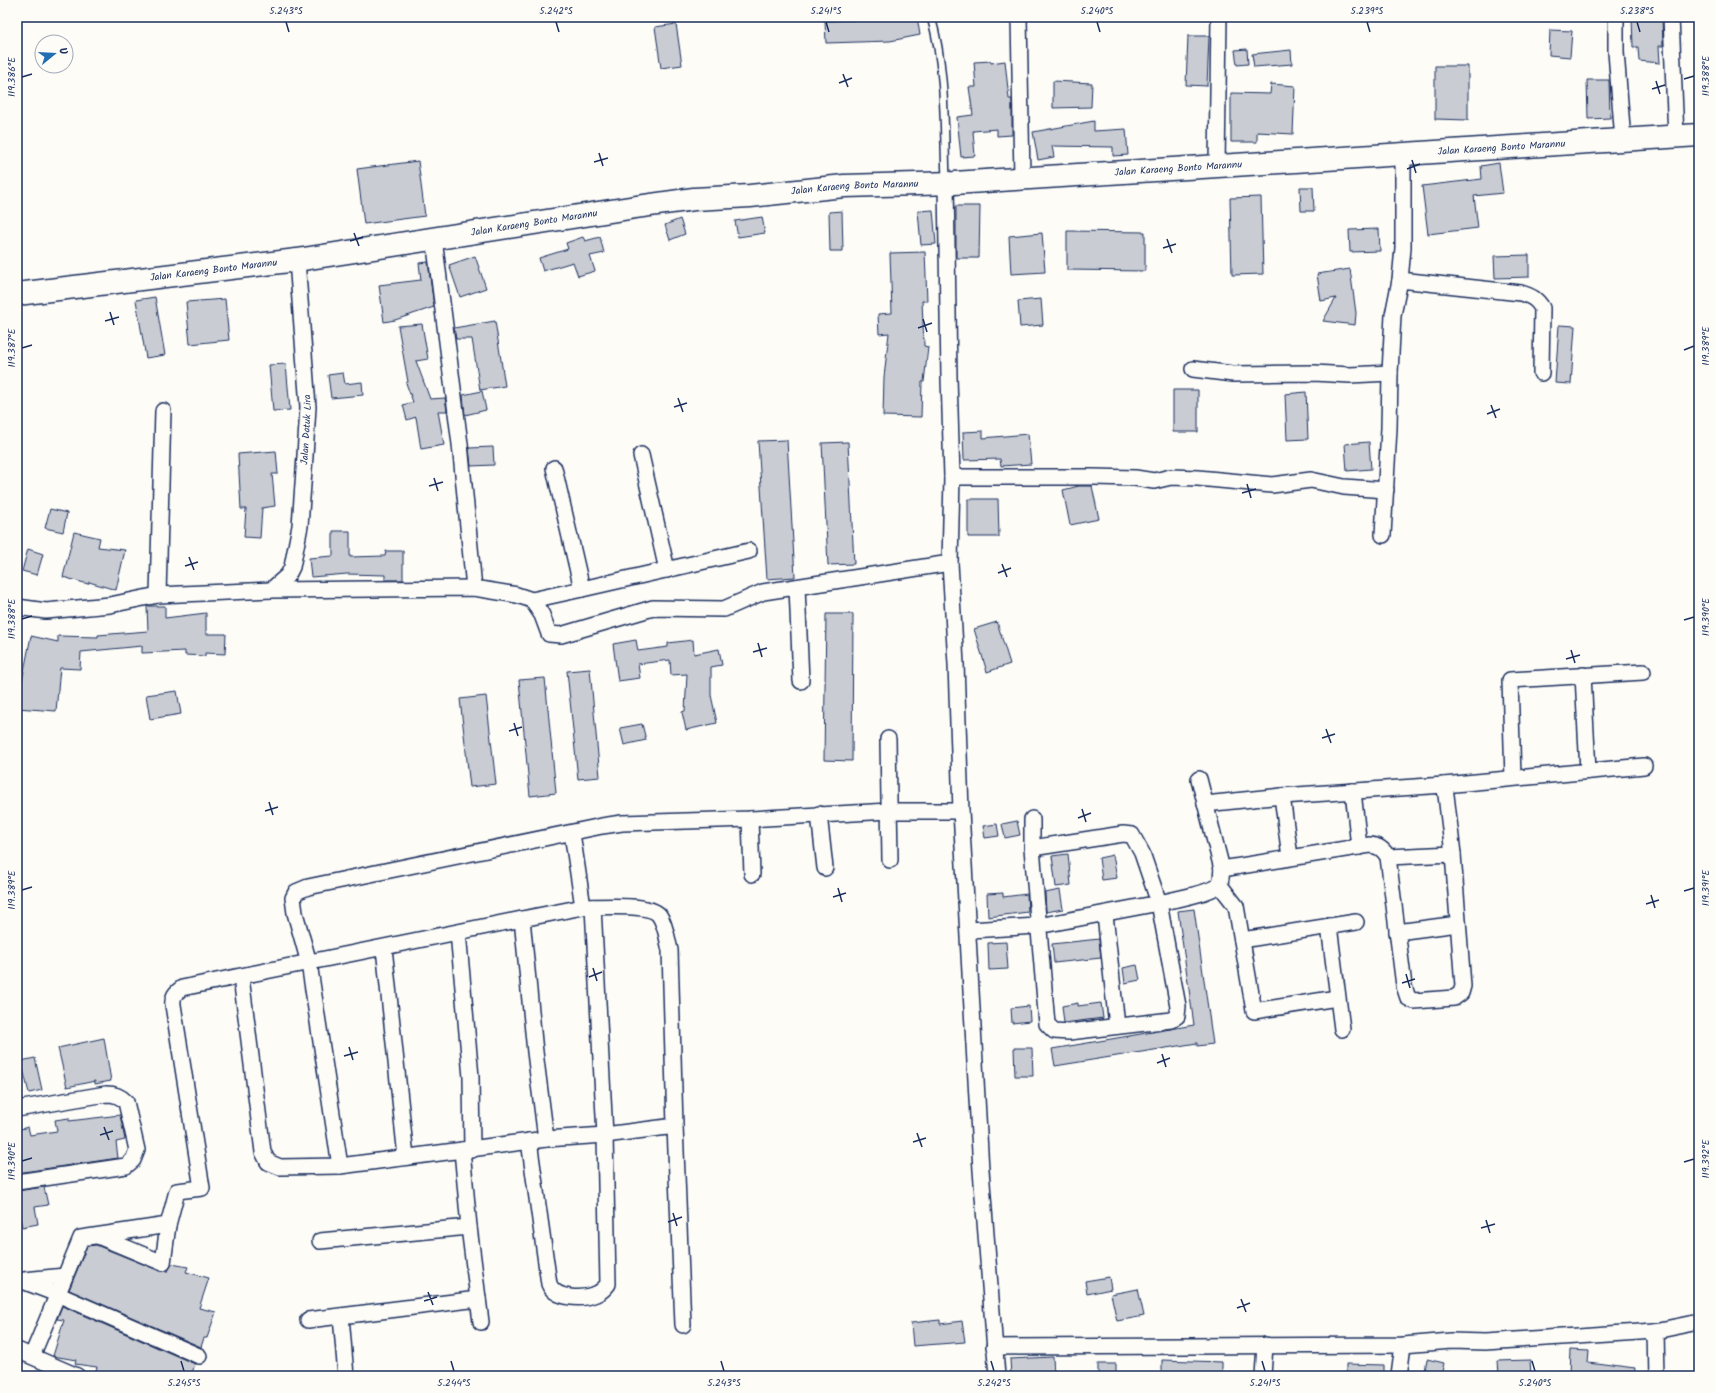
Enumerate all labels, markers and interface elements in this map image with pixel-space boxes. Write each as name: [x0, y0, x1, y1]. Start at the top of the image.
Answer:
text: 5.243°S: [269, 3, 303, 19]
text: 5.242°S: [539, 3, 573, 19]
text: 5.241°S: [811, 3, 842, 19]
text: 5.240°S: [1081, 3, 1114, 19]
text: 5.239°S: [1351, 3, 1384, 19]
text: 5.238°S: [1620, 3, 1655, 19]
north arrow: [34, 34, 74, 74]
text: U: [53, 45, 72, 58]
text: 119.388°E: [1698, 55, 1714, 96]
text: 119.386°E: [4, 56, 20, 97]
street label: Jalan Karaeng Bonto Marannu: [1437, 136, 1566, 160]
street label: Jalan Karaeng Bonto Marannu: [1114, 156, 1243, 181]
street label: Jalan Karaeng Bonto Marannu: [790, 176, 919, 200]
street label: Jalan Karaeng Bonto Marannu: [470, 205, 599, 241]
street label: Jalan Karaeng Bonto Marannu: [149, 254, 278, 286]
text: 119.389°E: [1698, 325, 1714, 366]
text: 119.387°E: [4, 327, 20, 368]
street label: Jalan Datuk Lira: [296, 394, 316, 465]
text: 119.390°E: [1698, 597, 1714, 636]
text: 119.388°E: [4, 598, 20, 639]
text: 119.389°E: [4, 869, 20, 910]
text: 119.391°E: [1698, 869, 1714, 906]
text: 119.392°E: [1698, 1138, 1714, 1179]
text: 119.390°E: [4, 1141, 20, 1180]
text: 5.245°S: [167, 1375, 201, 1391]
text: 5.244°S: [437, 1375, 471, 1391]
text: 5.243°S: [707, 1375, 741, 1391]
text: 5.242°S: [977, 1375, 1011, 1391]
text: 5.241°S: [1250, 1375, 1281, 1391]
text: 5.240°S: [1519, 1375, 1552, 1391]

